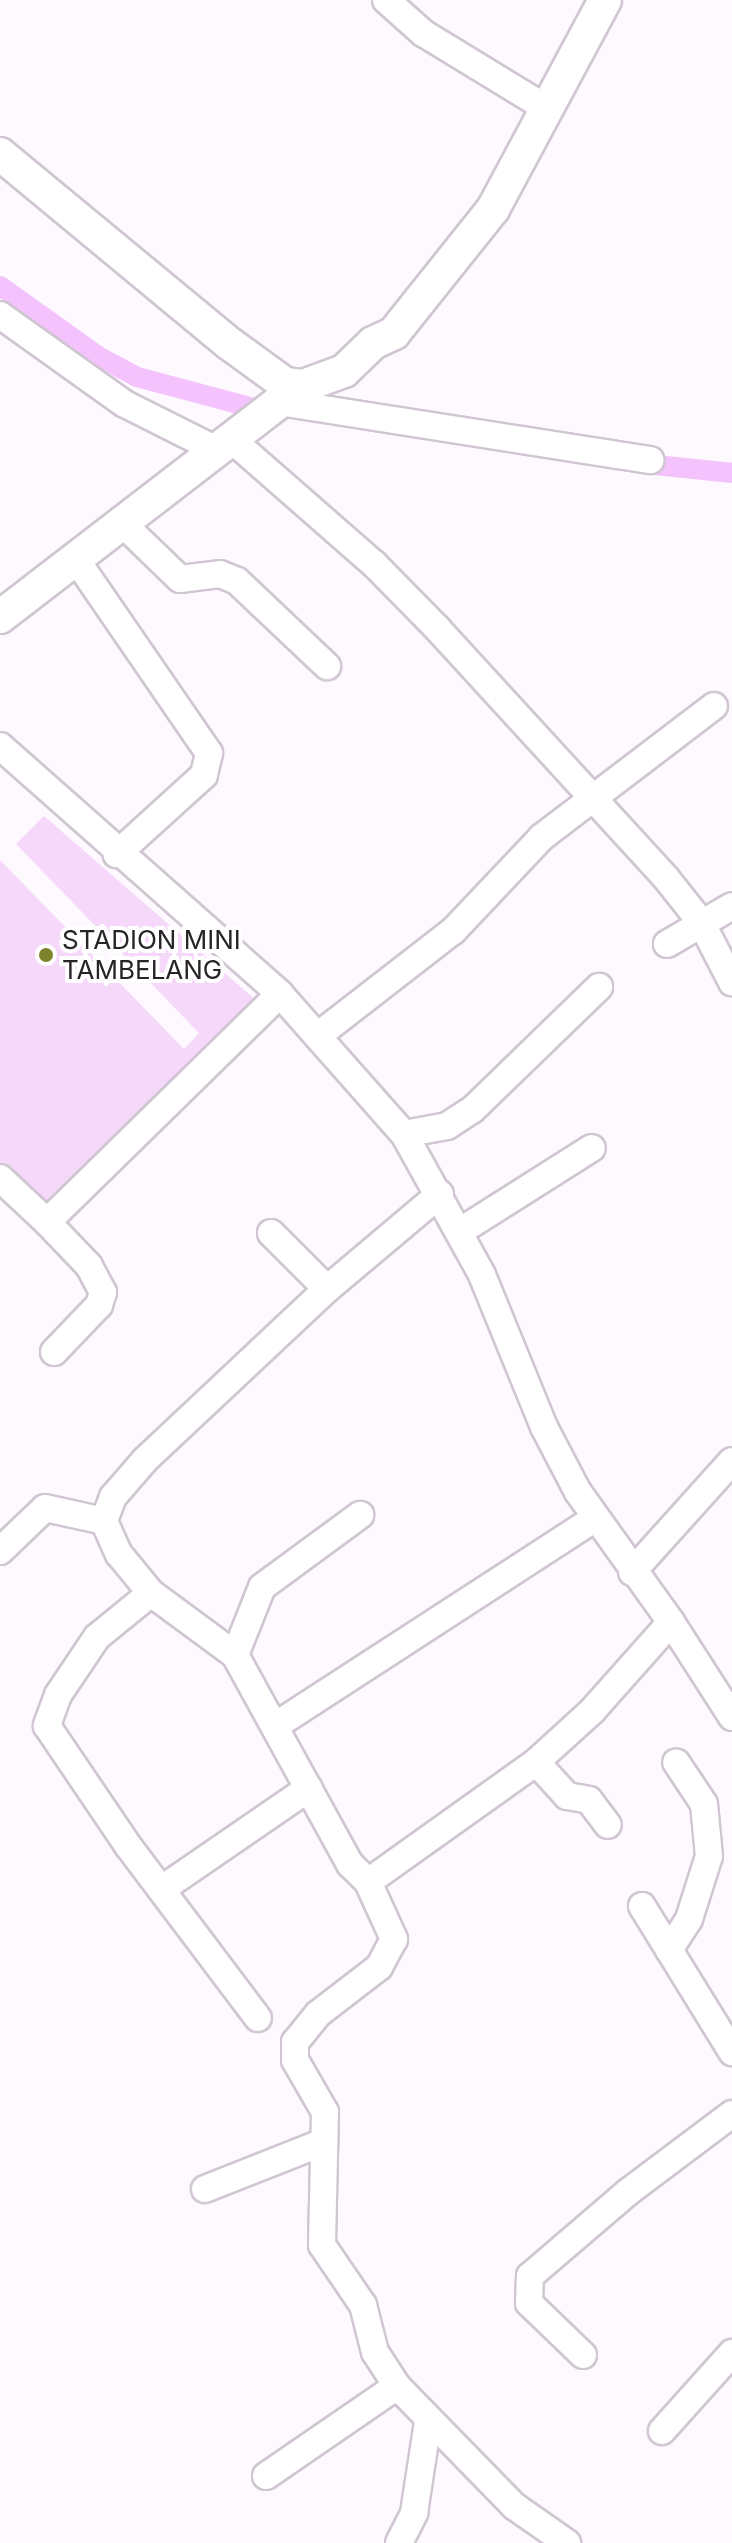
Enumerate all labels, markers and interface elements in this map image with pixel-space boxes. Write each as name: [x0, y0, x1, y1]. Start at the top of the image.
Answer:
place label: STADION MINI TAMBELANG: [62, 924, 241, 986]
marker: STADION MINI TAMBELANG: [37, 946, 55, 964]

